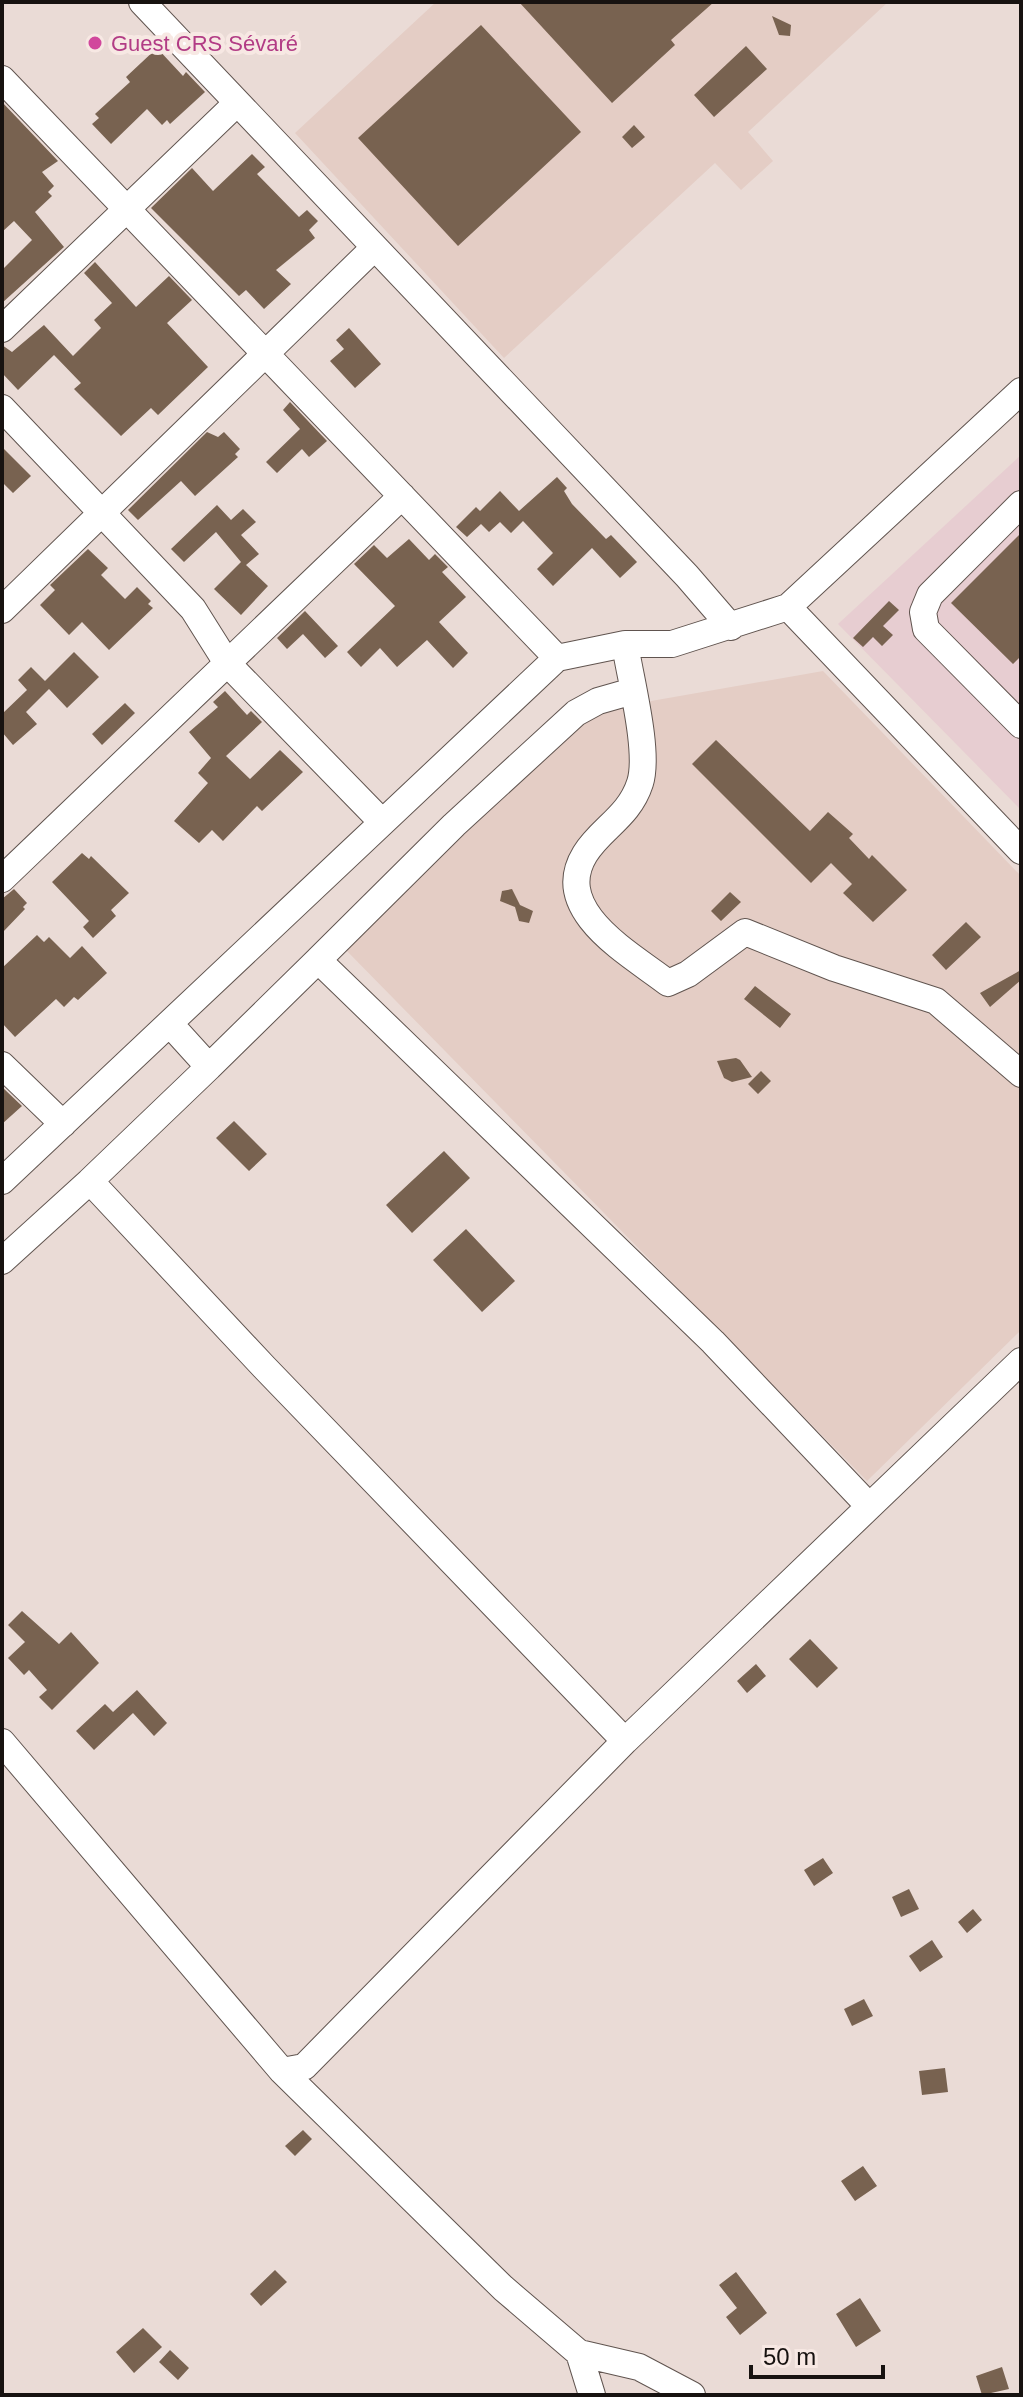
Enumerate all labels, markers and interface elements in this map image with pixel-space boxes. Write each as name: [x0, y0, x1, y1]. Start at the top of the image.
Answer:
place label: Guest CRS Sévaré: [111, 31, 298, 56]
marker: Guest CRS Sévaré: [86, 34, 104, 52]
scale bar: [751, 2329, 883, 2379]
text: 50 m: [763, 2343, 816, 2370]

